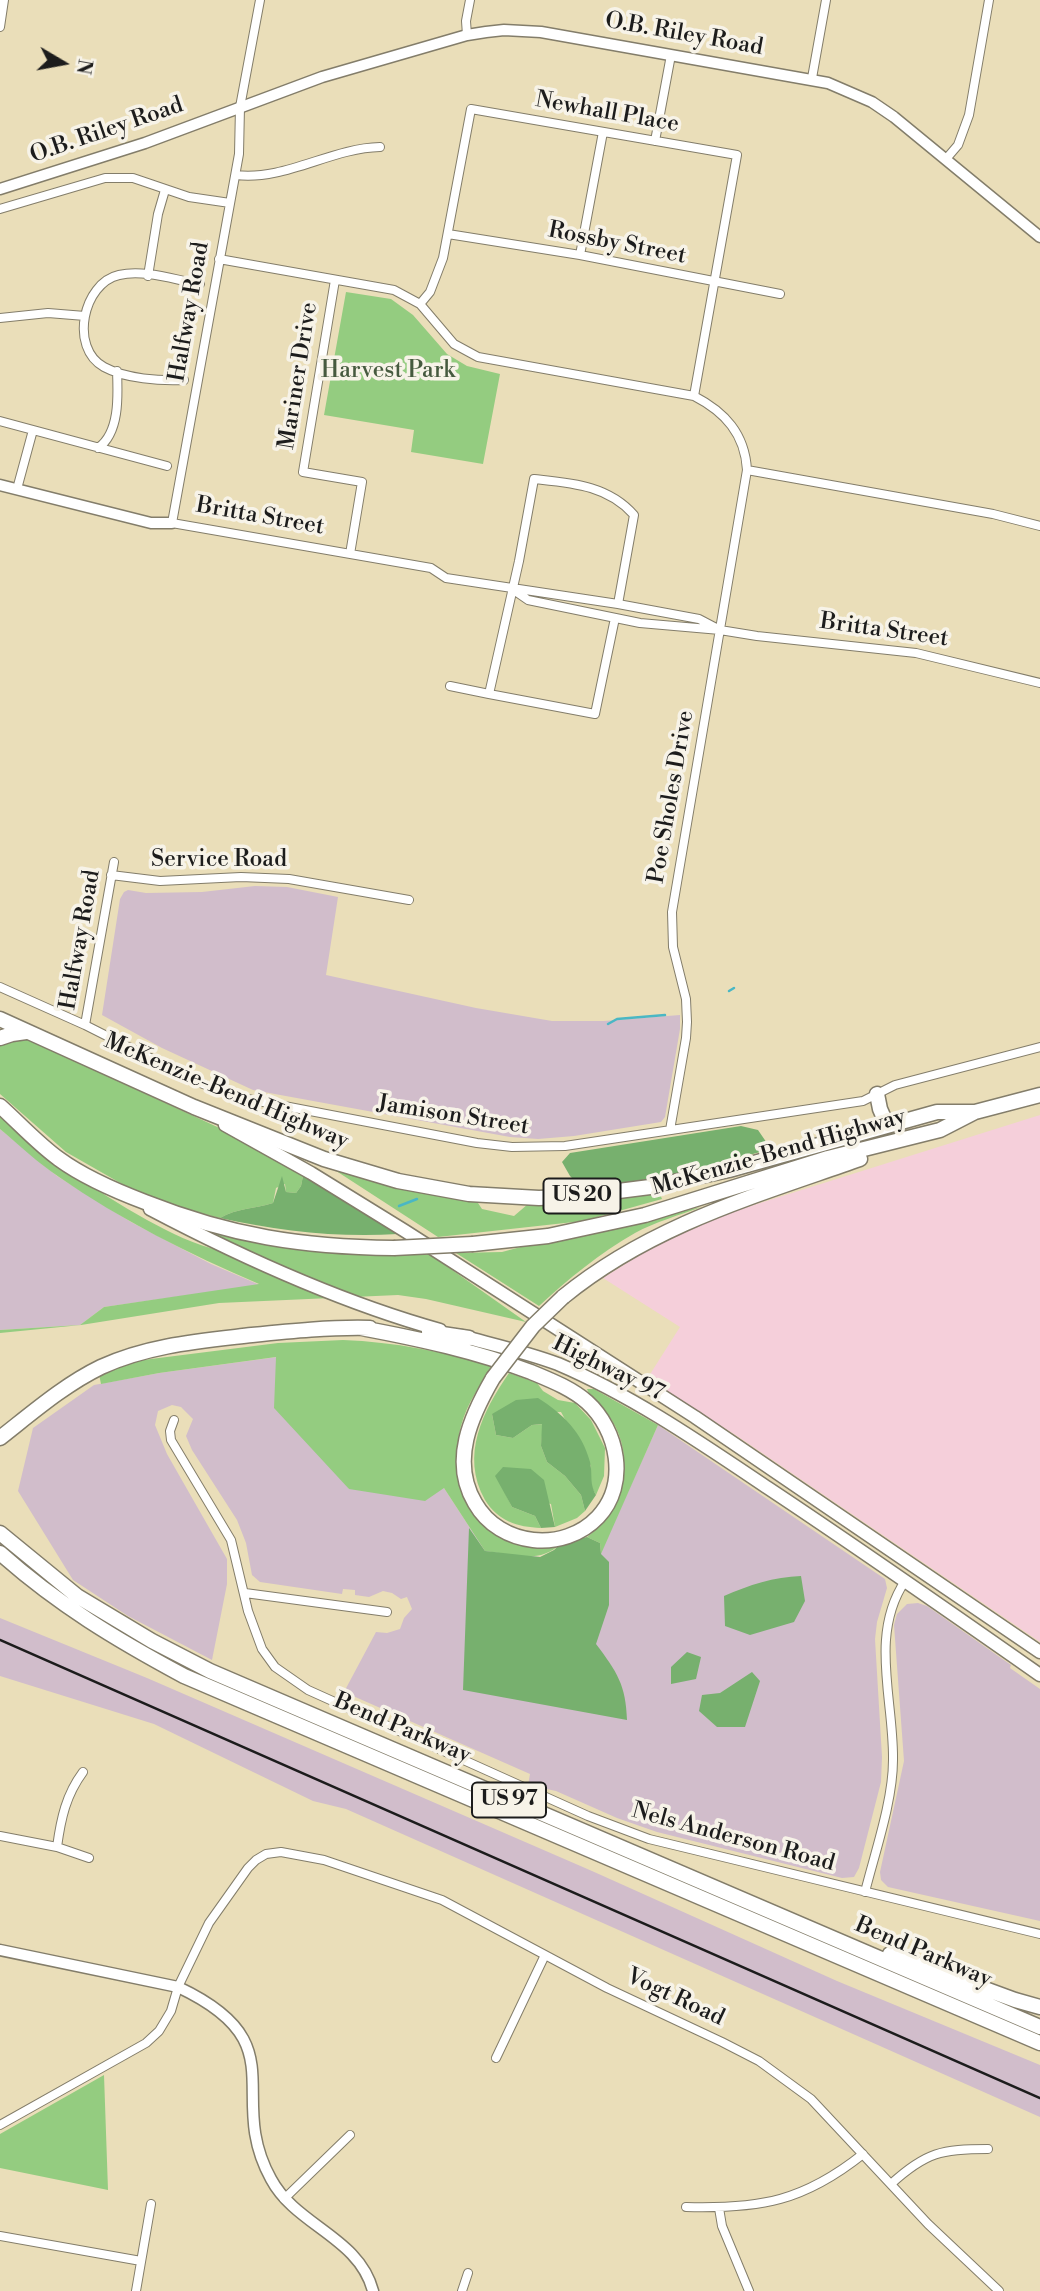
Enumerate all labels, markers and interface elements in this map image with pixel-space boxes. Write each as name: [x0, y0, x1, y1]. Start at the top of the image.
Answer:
street label: O.B. Riley Road: [603, 8, 765, 62]
north arrow: [28, 28, 98, 98]
text: N: [71, 57, 97, 76]
street label: Newhall Place: [533, 87, 681, 139]
street label: O.B. Riley Road: [27, 92, 187, 170]
street label: Rossby Street: [546, 217, 688, 271]
street label: Halfway Road: [164, 240, 216, 384]
street label: Mariner Drive: [274, 300, 324, 452]
park label: Harvest Park: [321, 357, 455, 385]
street label: Britta Street: [194, 492, 326, 542]
street label: Britta Street: [818, 608, 950, 654]
street label: Poe Sholes Drive: [643, 708, 701, 886]
street label: Service Road: [151, 846, 287, 874]
street label: Halfway Road: [55, 868, 107, 1012]
street label: McKenzie-Bend Highway: [100, 1028, 352, 1156]
street label: Jamison Street: [375, 1090, 531, 1142]
street label: McKenzie-Bend Highway: [649, 1104, 909, 1202]
road number: US 20: [544, 1178, 620, 1214]
street label: Highway 97: [548, 1330, 668, 1408]
street label: Bend Parkway: [330, 1688, 474, 1770]
road number: US 97: [472, 1783, 546, 1818]
street label: Nels Anderson Road: [629, 1798, 837, 1878]
street label: Bend Parkway: [851, 1912, 995, 1994]
street label: Vogt Road: [621, 1963, 729, 2033]

